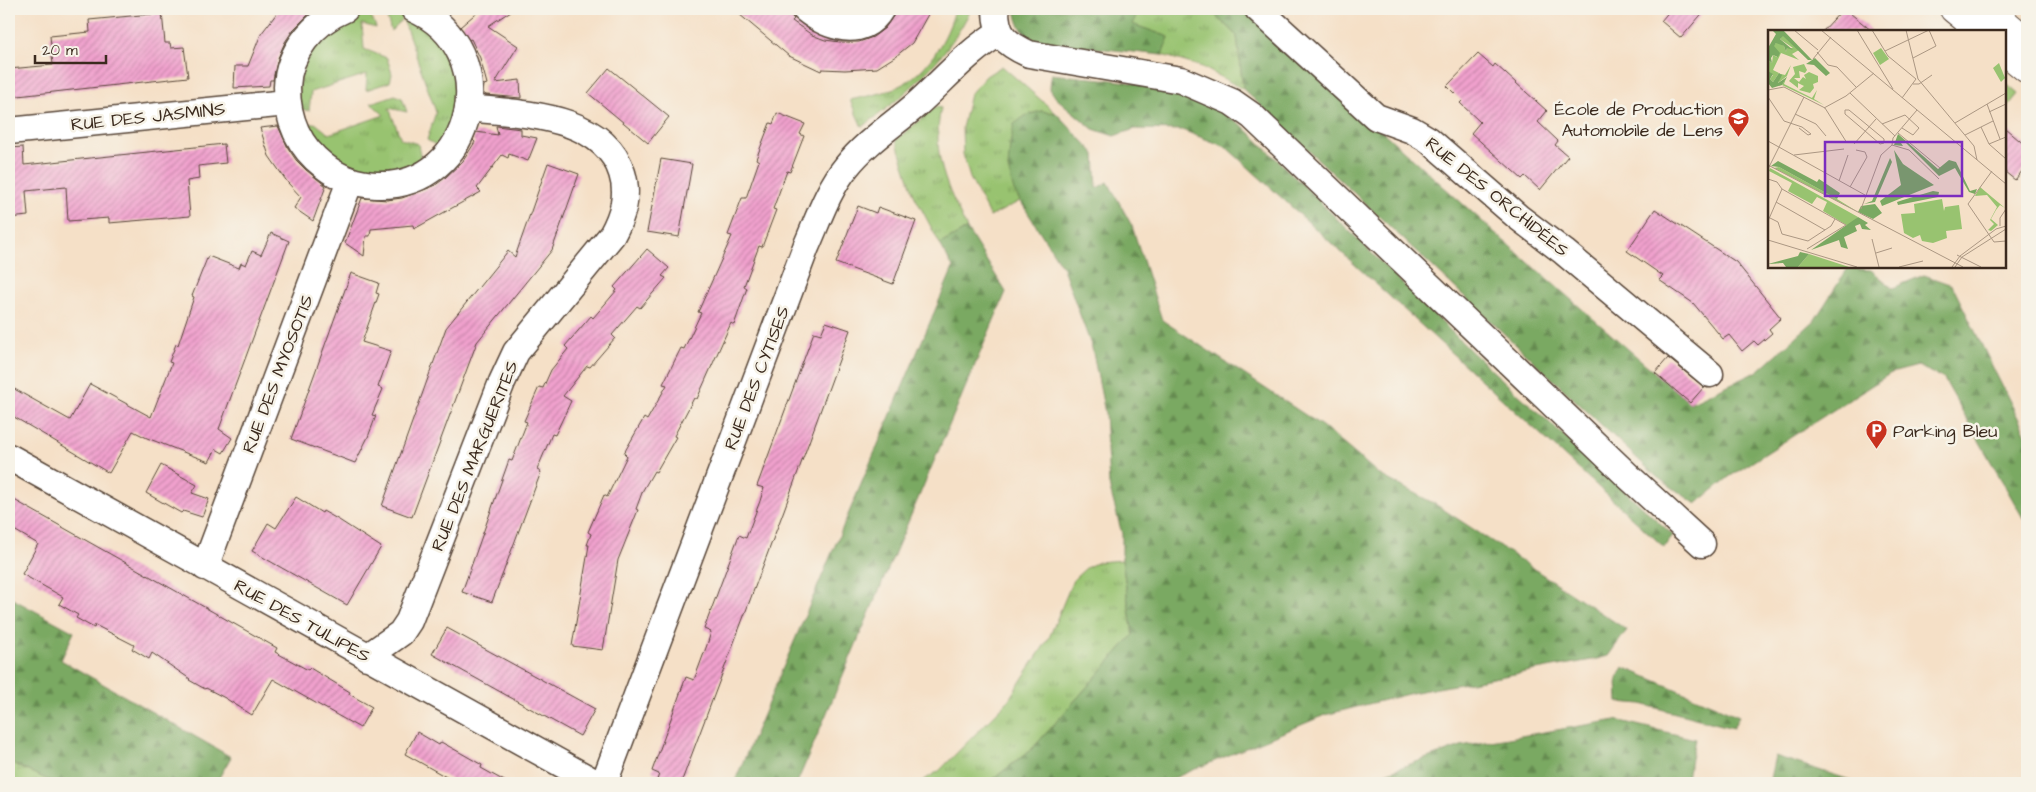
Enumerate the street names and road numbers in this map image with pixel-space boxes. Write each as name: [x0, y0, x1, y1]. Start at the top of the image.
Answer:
street label: RUE DES JASMINS: [70, 96, 226, 138]
street label: RUE DES ORCHIDÉES: [1420, 131, 1574, 263]
street label: RUE DES MYOSOTIS: [236, 291, 320, 457]
street label: RUE DES CYTISES: [718, 303, 796, 453]
street label: RUE DES MARGUERITES: [425, 357, 525, 555]
street label: RUE DES TULIPES: [229, 573, 375, 669]

